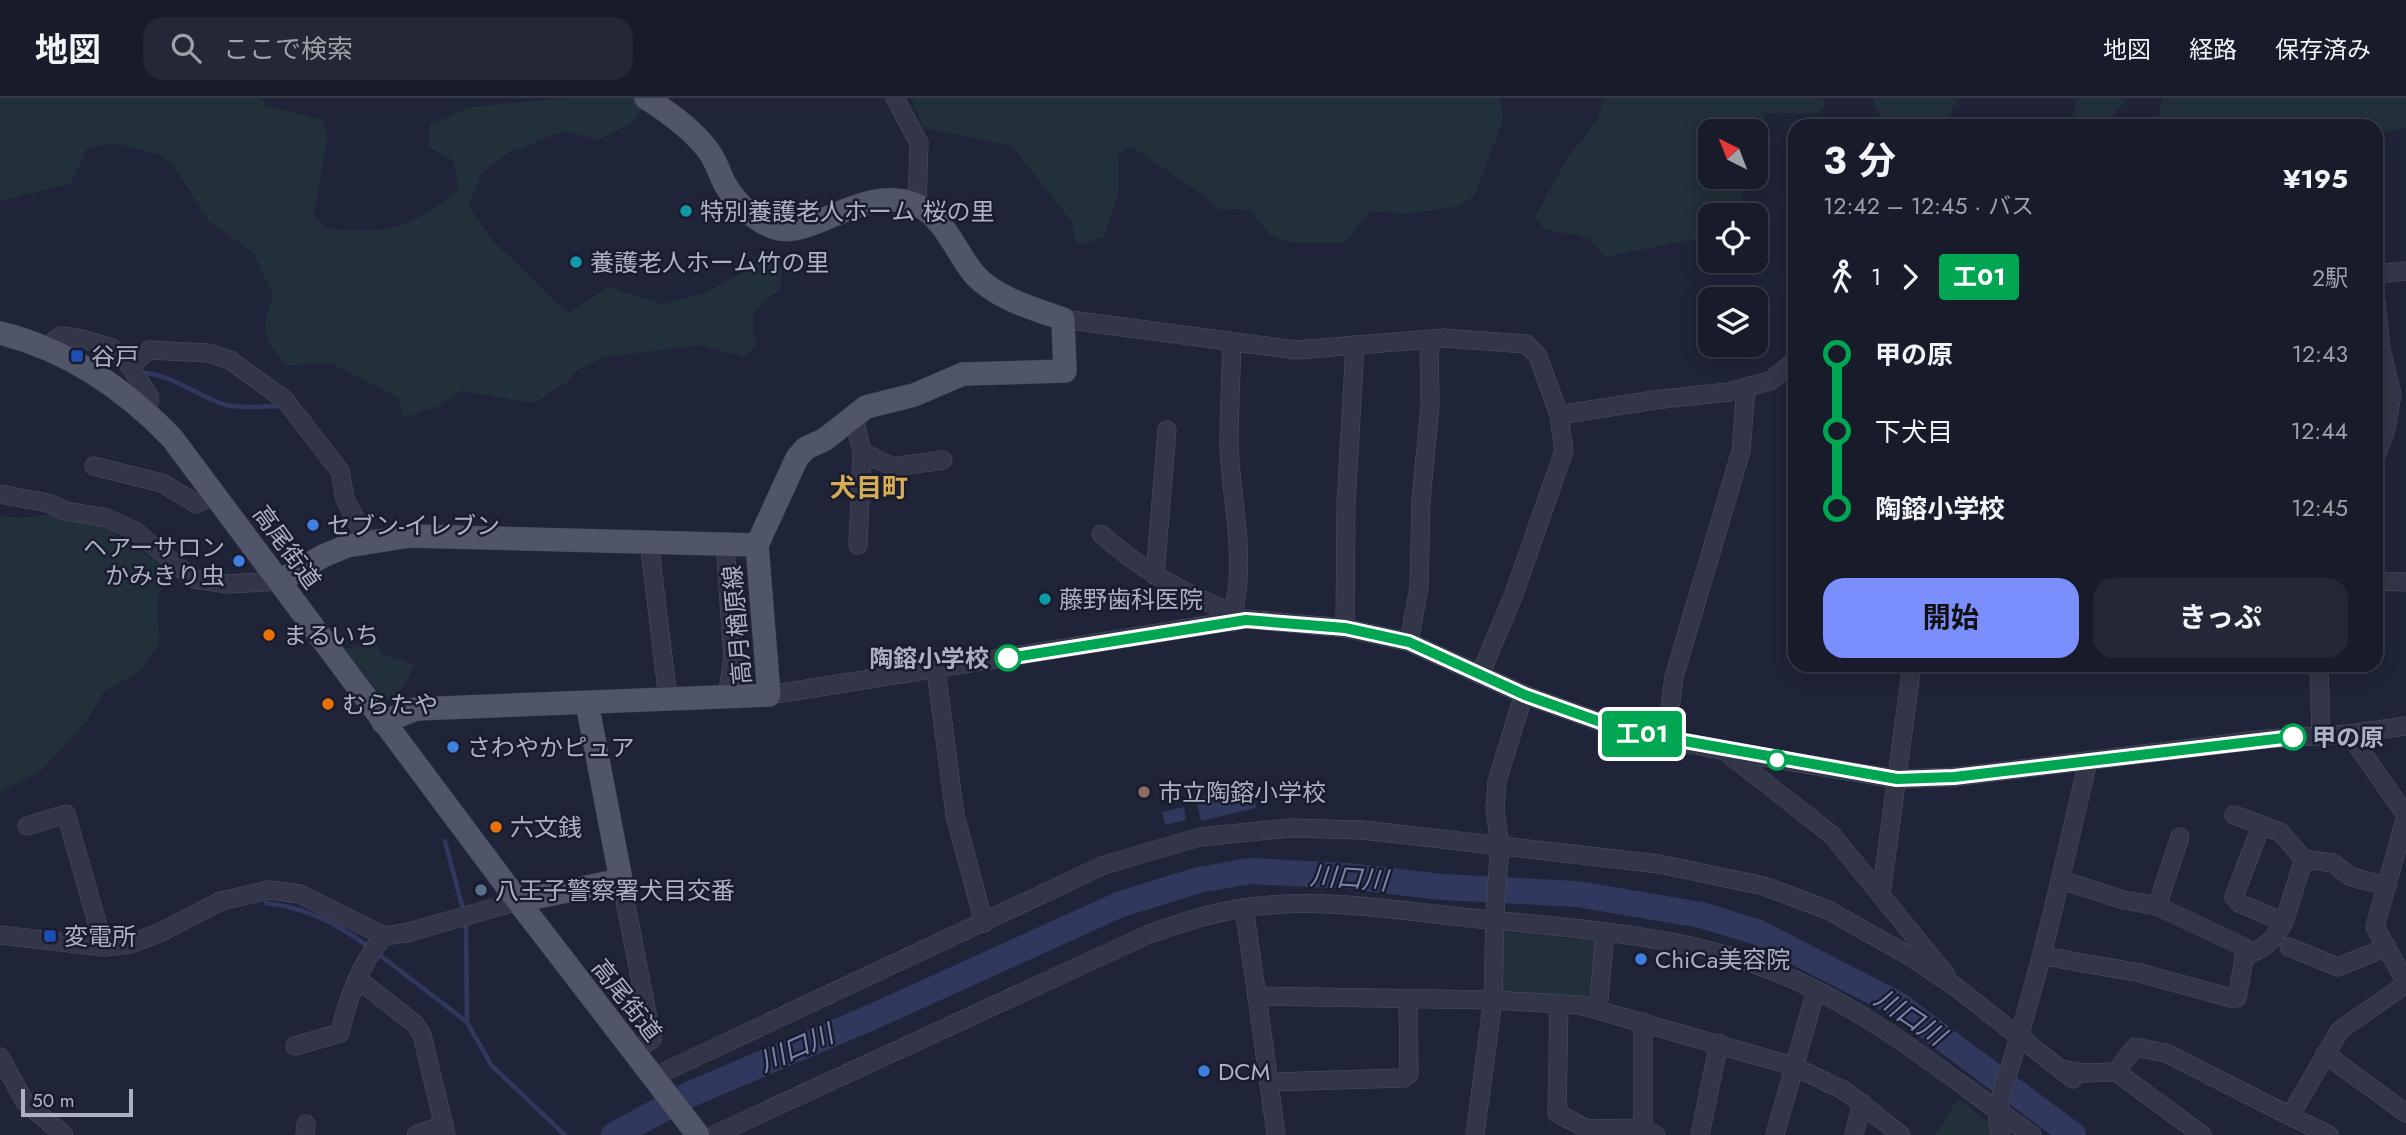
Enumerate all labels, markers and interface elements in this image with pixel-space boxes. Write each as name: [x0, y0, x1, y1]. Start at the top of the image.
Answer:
search box: [143, 17, 633, 80]
text: 地図: [35, 26, 101, 73]
icon: search: [167, 29, 205, 67]
text: ここで検索: [223, 30, 353, 68]
text: 地図: [2103, 32, 2151, 67]
text: 経路: [2189, 32, 2237, 67]
text: 保存済み: [2275, 32, 2371, 67]
north arrow: [1698, 119, 1768, 189]
map controls: [1698, 119, 1768, 357]
text: 3 分: [1823, 133, 1896, 188]
text: ¥195: [2283, 160, 2348, 198]
text: 12:42 – 12:45 · バス: [1823, 189, 2034, 223]
place label: 特別養護老人ホーム 桜の里: [700, 194, 994, 229]
marker: 特別養護老人ホーム 桜の里: [678, 203, 694, 219]
button: locate: [1698, 203, 1768, 273]
place label: 養護老人ホーム竹の里: [590, 245, 829, 280]
marker: 養護老人ホーム竹の里: [568, 254, 584, 270]
icon: walk: [1823, 258, 1861, 296]
icon: forward: [1891, 258, 1929, 296]
text: 工01: [1953, 259, 2005, 294]
text: 1: [1871, 260, 1881, 294]
text: 2駅: [2312, 261, 2348, 295]
button: layers: [1698, 287, 1768, 357]
text: 甲の原: [1875, 336, 1953, 374]
text: 12:43: [2292, 337, 2348, 371]
place label: 谷戸: [91, 339, 139, 374]
marker: 谷戸: [69, 348, 85, 364]
text: 下犬目: [1875, 413, 1953, 451]
text: 12:44: [2291, 414, 2348, 448]
district label: 犬目町: [830, 469, 908, 507]
text: 陶鎔小学校: [1875, 490, 2005, 528]
text: 12:45: [2291, 491, 2348, 525]
street label: 高尾街道: [245, 498, 329, 596]
place label: セブン-イレブン: [327, 508, 500, 543]
marker: セブン-イレブン: [305, 517, 321, 533]
place label: ヘアーサロン かみきり虫: [83, 530, 225, 593]
marker: ヘアーサロン かみきり虫: [231, 553, 247, 569]
street label: 高月楢原線: [714, 564, 760, 686]
button: 開始: [1823, 578, 2079, 658]
button: きっぷ: [2093, 578, 2348, 658]
place label: 藤野歯科医院: [1059, 582, 1203, 617]
marker: 藤野歯科医院: [1037, 591, 1053, 607]
place label: まるいち: [283, 618, 379, 653]
marker: まるいち: [261, 627, 277, 643]
place label: 陶鎔小学校: [869, 641, 989, 676]
marker: 陶鎔小学校: [995, 645, 1021, 671]
place label: むらたや: [342, 687, 438, 722]
marker: むらたや: [320, 696, 336, 712]
line badge: 工01: [1602, 711, 1682, 757]
text: 工01: [1616, 716, 1668, 751]
place label: 甲の原: [2312, 720, 2384, 755]
marker: 甲の原: [2280, 724, 2306, 750]
place label: さわやかピュア: [467, 730, 635, 765]
marker: さわやかピュア: [445, 739, 461, 755]
unlabelled marker: [1767, 750, 1787, 770]
place label: 市立陶鎔小学校: [1158, 775, 1326, 810]
marker: 市立陶鎔小学校: [1136, 784, 1152, 800]
place label: 六文銭: [510, 810, 582, 845]
marker: 六文銭: [488, 819, 504, 835]
water label: 川口川: [1309, 856, 1392, 900]
place label: 八王子警察署犬目交番: [495, 873, 735, 908]
marker: 八王子警察署犬目交番: [473, 882, 489, 898]
place label: 変電所: [64, 919, 136, 954]
marker: 変電所: [42, 928, 58, 944]
place label: ChiCa美容院: [1655, 942, 1790, 977]
street label: 高尾街道: [584, 951, 670, 1049]
marker: ChiCa美容院: [1633, 951, 1649, 967]
water label: 川口川: [1867, 979, 1955, 1056]
water label: 川口川: [753, 1014, 842, 1081]
place label: DCM: [1218, 1054, 1270, 1089]
marker: DCM: [1196, 1063, 1212, 1079]
scale bar: [21, 1086, 133, 1118]
text: 50 m: [32, 1087, 75, 1114]

